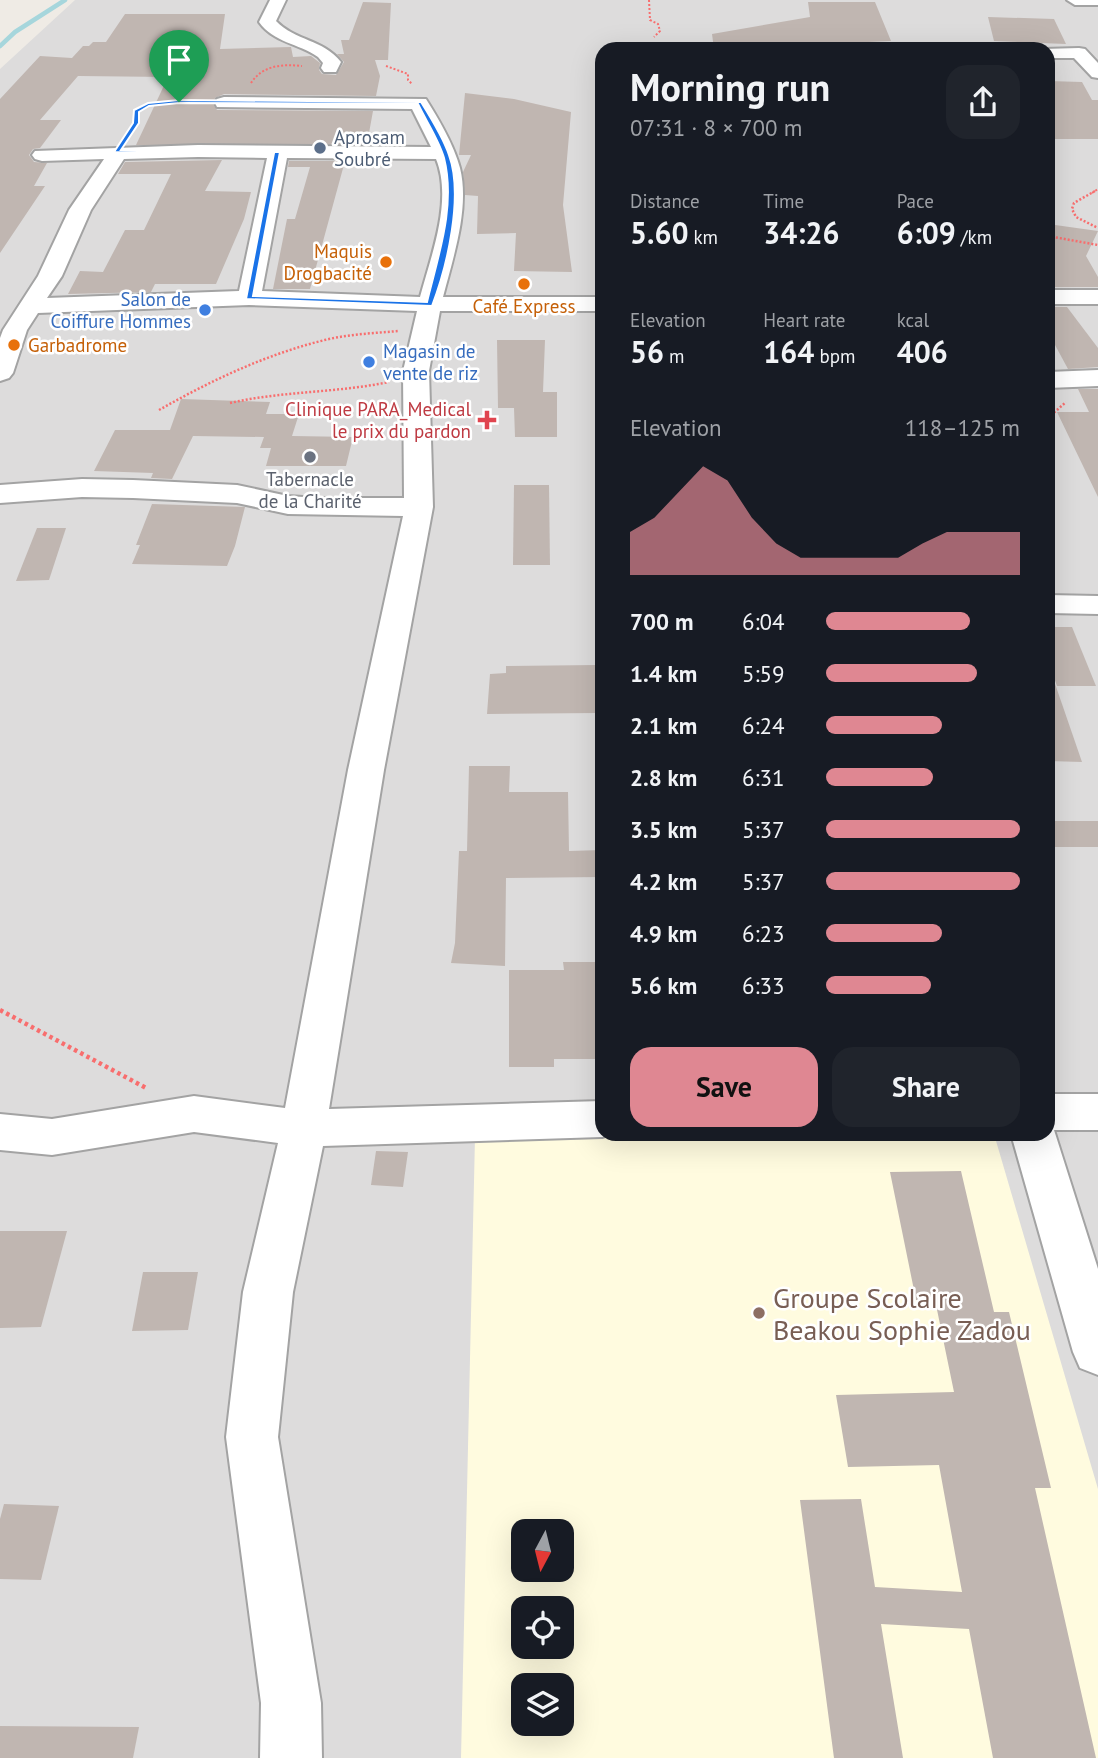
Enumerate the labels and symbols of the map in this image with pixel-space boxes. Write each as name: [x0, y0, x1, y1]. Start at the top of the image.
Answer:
pin: [149, 30, 209, 102]
place label: Aprosam Soubré: [334, 125, 405, 171]
marker: Aprosam Soubré: [312, 140, 328, 156]
place label: Maquis Drogbacité: [283, 239, 372, 285]
marker: Maquis Drogbacité: [378, 254, 394, 270]
marker: Café Express: [516, 276, 532, 292]
place label: Salon de Coiffure Hommes: [51, 287, 191, 333]
place label: Café Express: [473, 294, 575, 318]
marker: Salon de Coiffure Hommes: [197, 302, 213, 318]
place label: Garbadrome: [28, 333, 127, 357]
marker: Garbadrome: [6, 337, 22, 353]
place label: Magasin de vente de riz: [383, 339, 478, 385]
marker: Magasin de vente de riz: [361, 354, 377, 370]
place label: Clinique PARA_Medical le prix du pardon: [285, 397, 471, 443]
marker: Clinique PARA_Medical le prix du pardon: [477, 410, 497, 430]
marker: Tabernacle de la Charité: [302, 449, 318, 465]
place label: Tabernacle de la Charité: [258, 467, 362, 513]
place label: Groupe Scolaire Beakou Sophie Zadou: [773, 1279, 1031, 1348]
marker: Groupe Scolaire Beakou Sophie Zadou: [751, 1305, 767, 1321]
north arrow: [511, 1519, 574, 1582]

